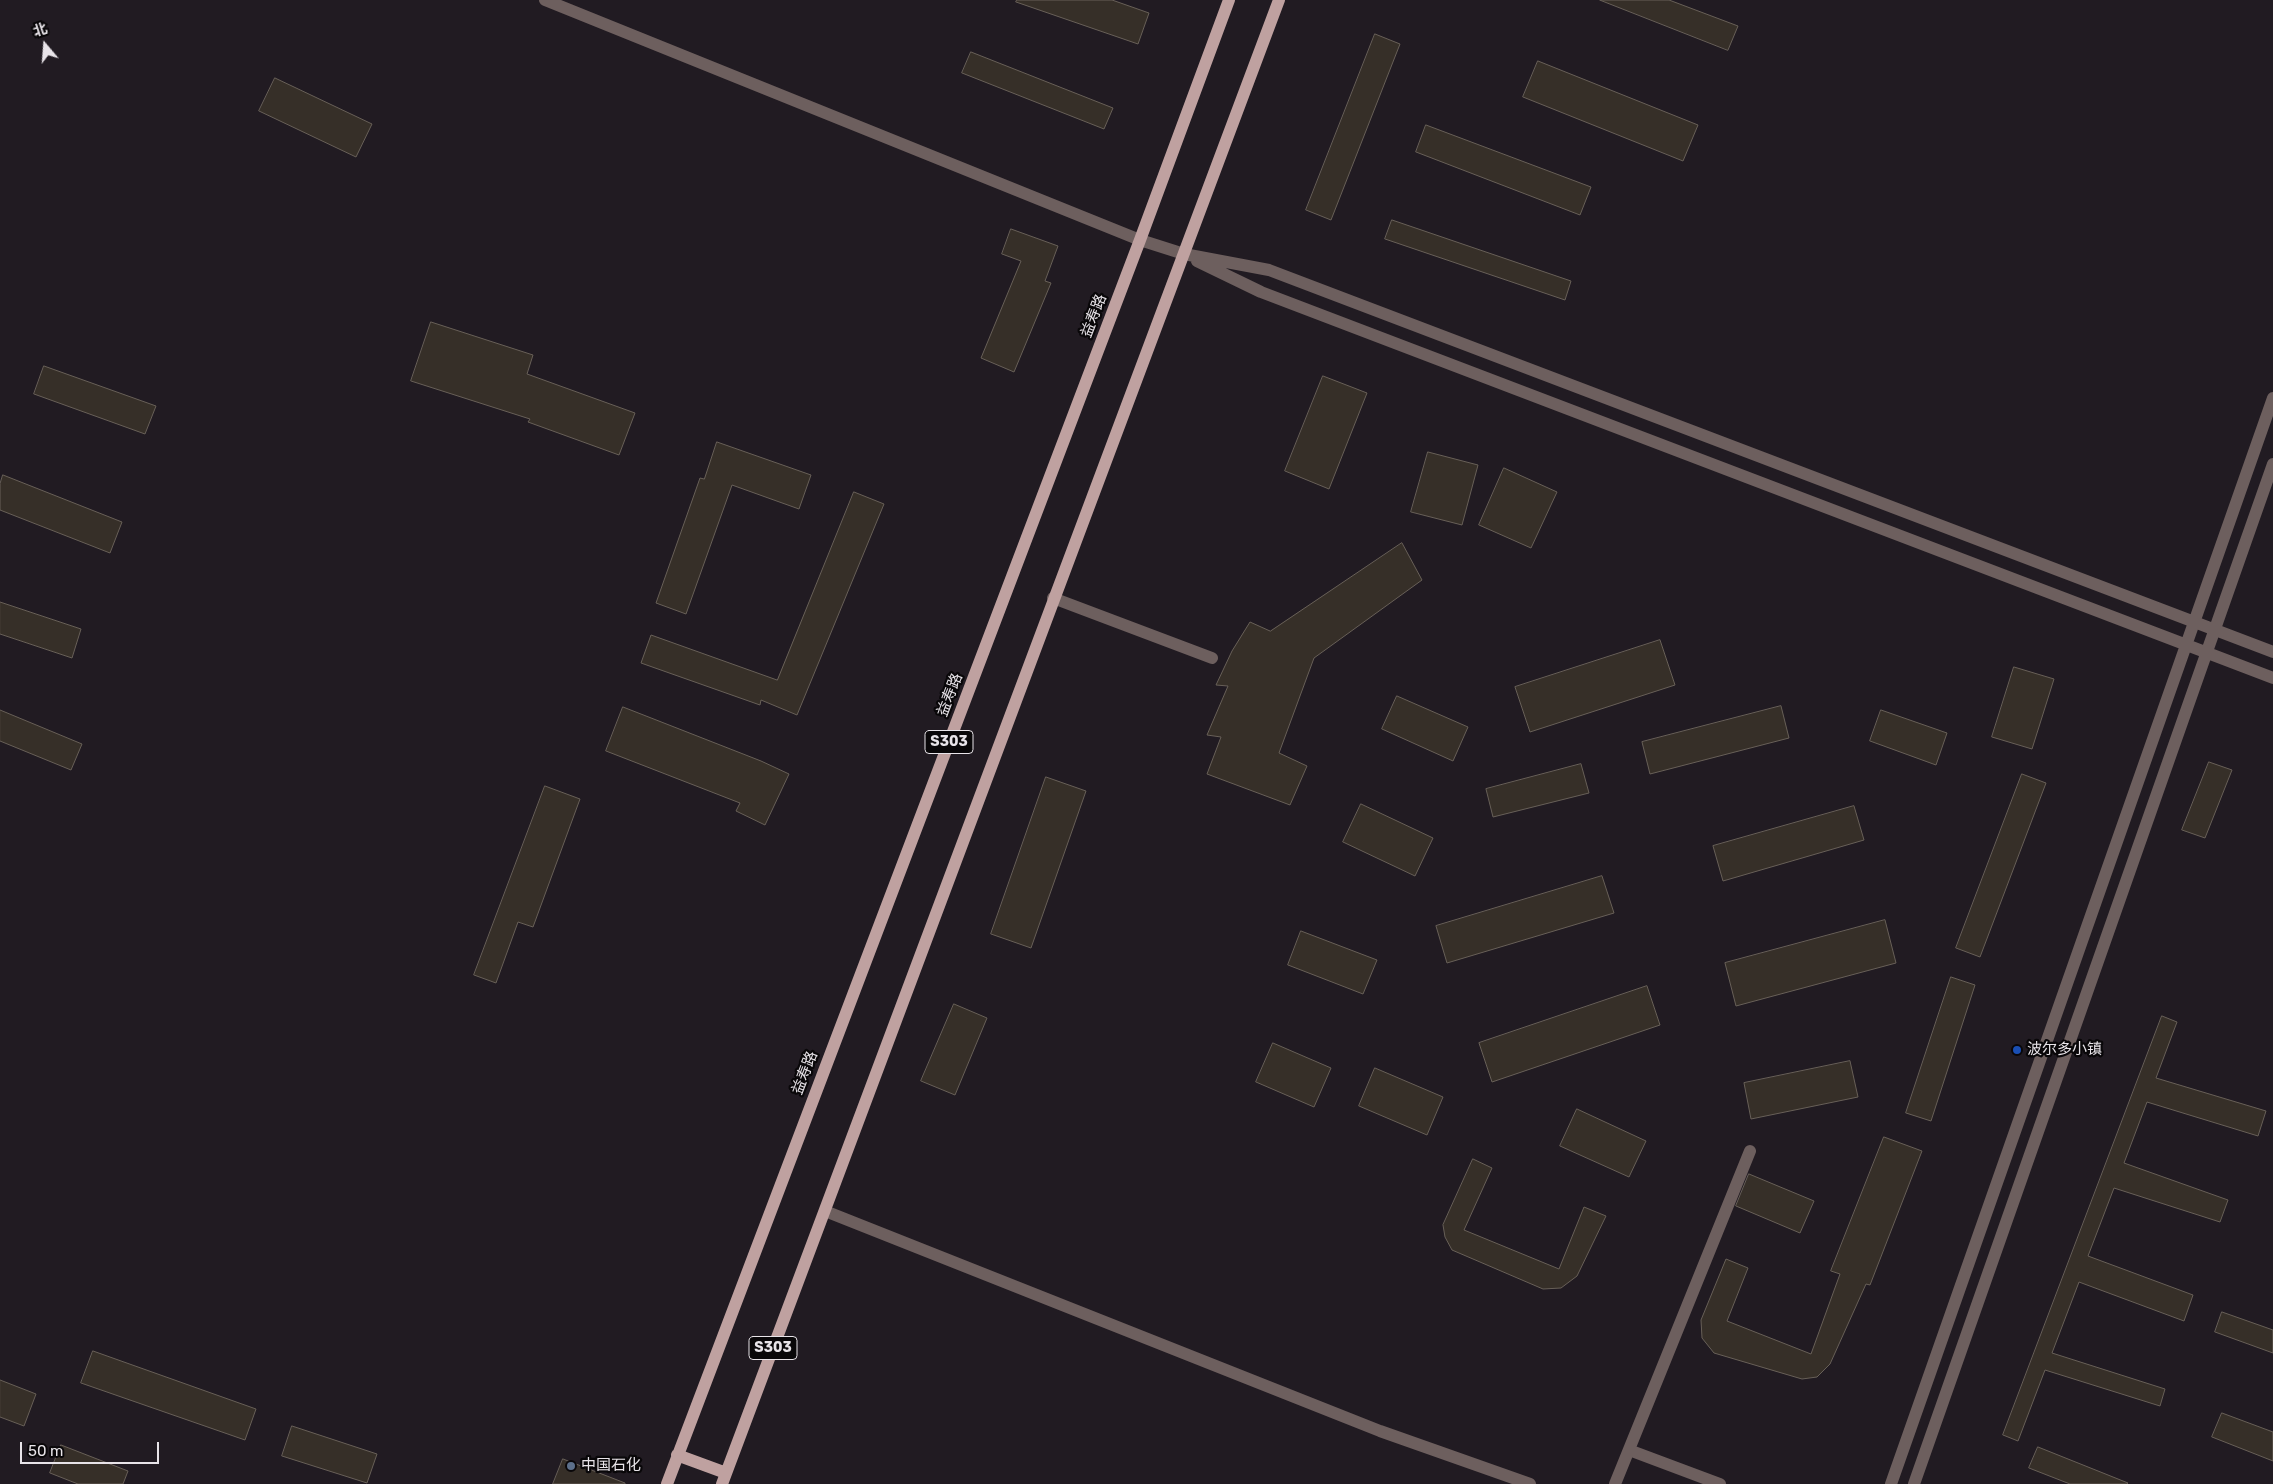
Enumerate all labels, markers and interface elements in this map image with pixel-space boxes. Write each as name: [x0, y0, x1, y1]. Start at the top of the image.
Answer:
north arrow: [20, 20, 70, 70]
text: 北: [31, 20, 49, 41]
street label: 益寿路: [1078, 292, 1110, 340]
street label: 益寿路: [934, 671, 966, 719]
road number: S303: [925, 730, 973, 754]
place label: 波尔多小镇: [2027, 1041, 2102, 1059]
marker: 波尔多小镇: [2011, 1044, 2023, 1056]
street label: 益寿路: [789, 1049, 821, 1097]
road number: S303: [749, 1336, 797, 1360]
scale bar: [22, 1432, 161, 1464]
text: 50 m: [28, 1442, 63, 1460]
place label: 中国石化: [581, 1457, 641, 1475]
marker: 中国石化: [565, 1460, 577, 1472]

